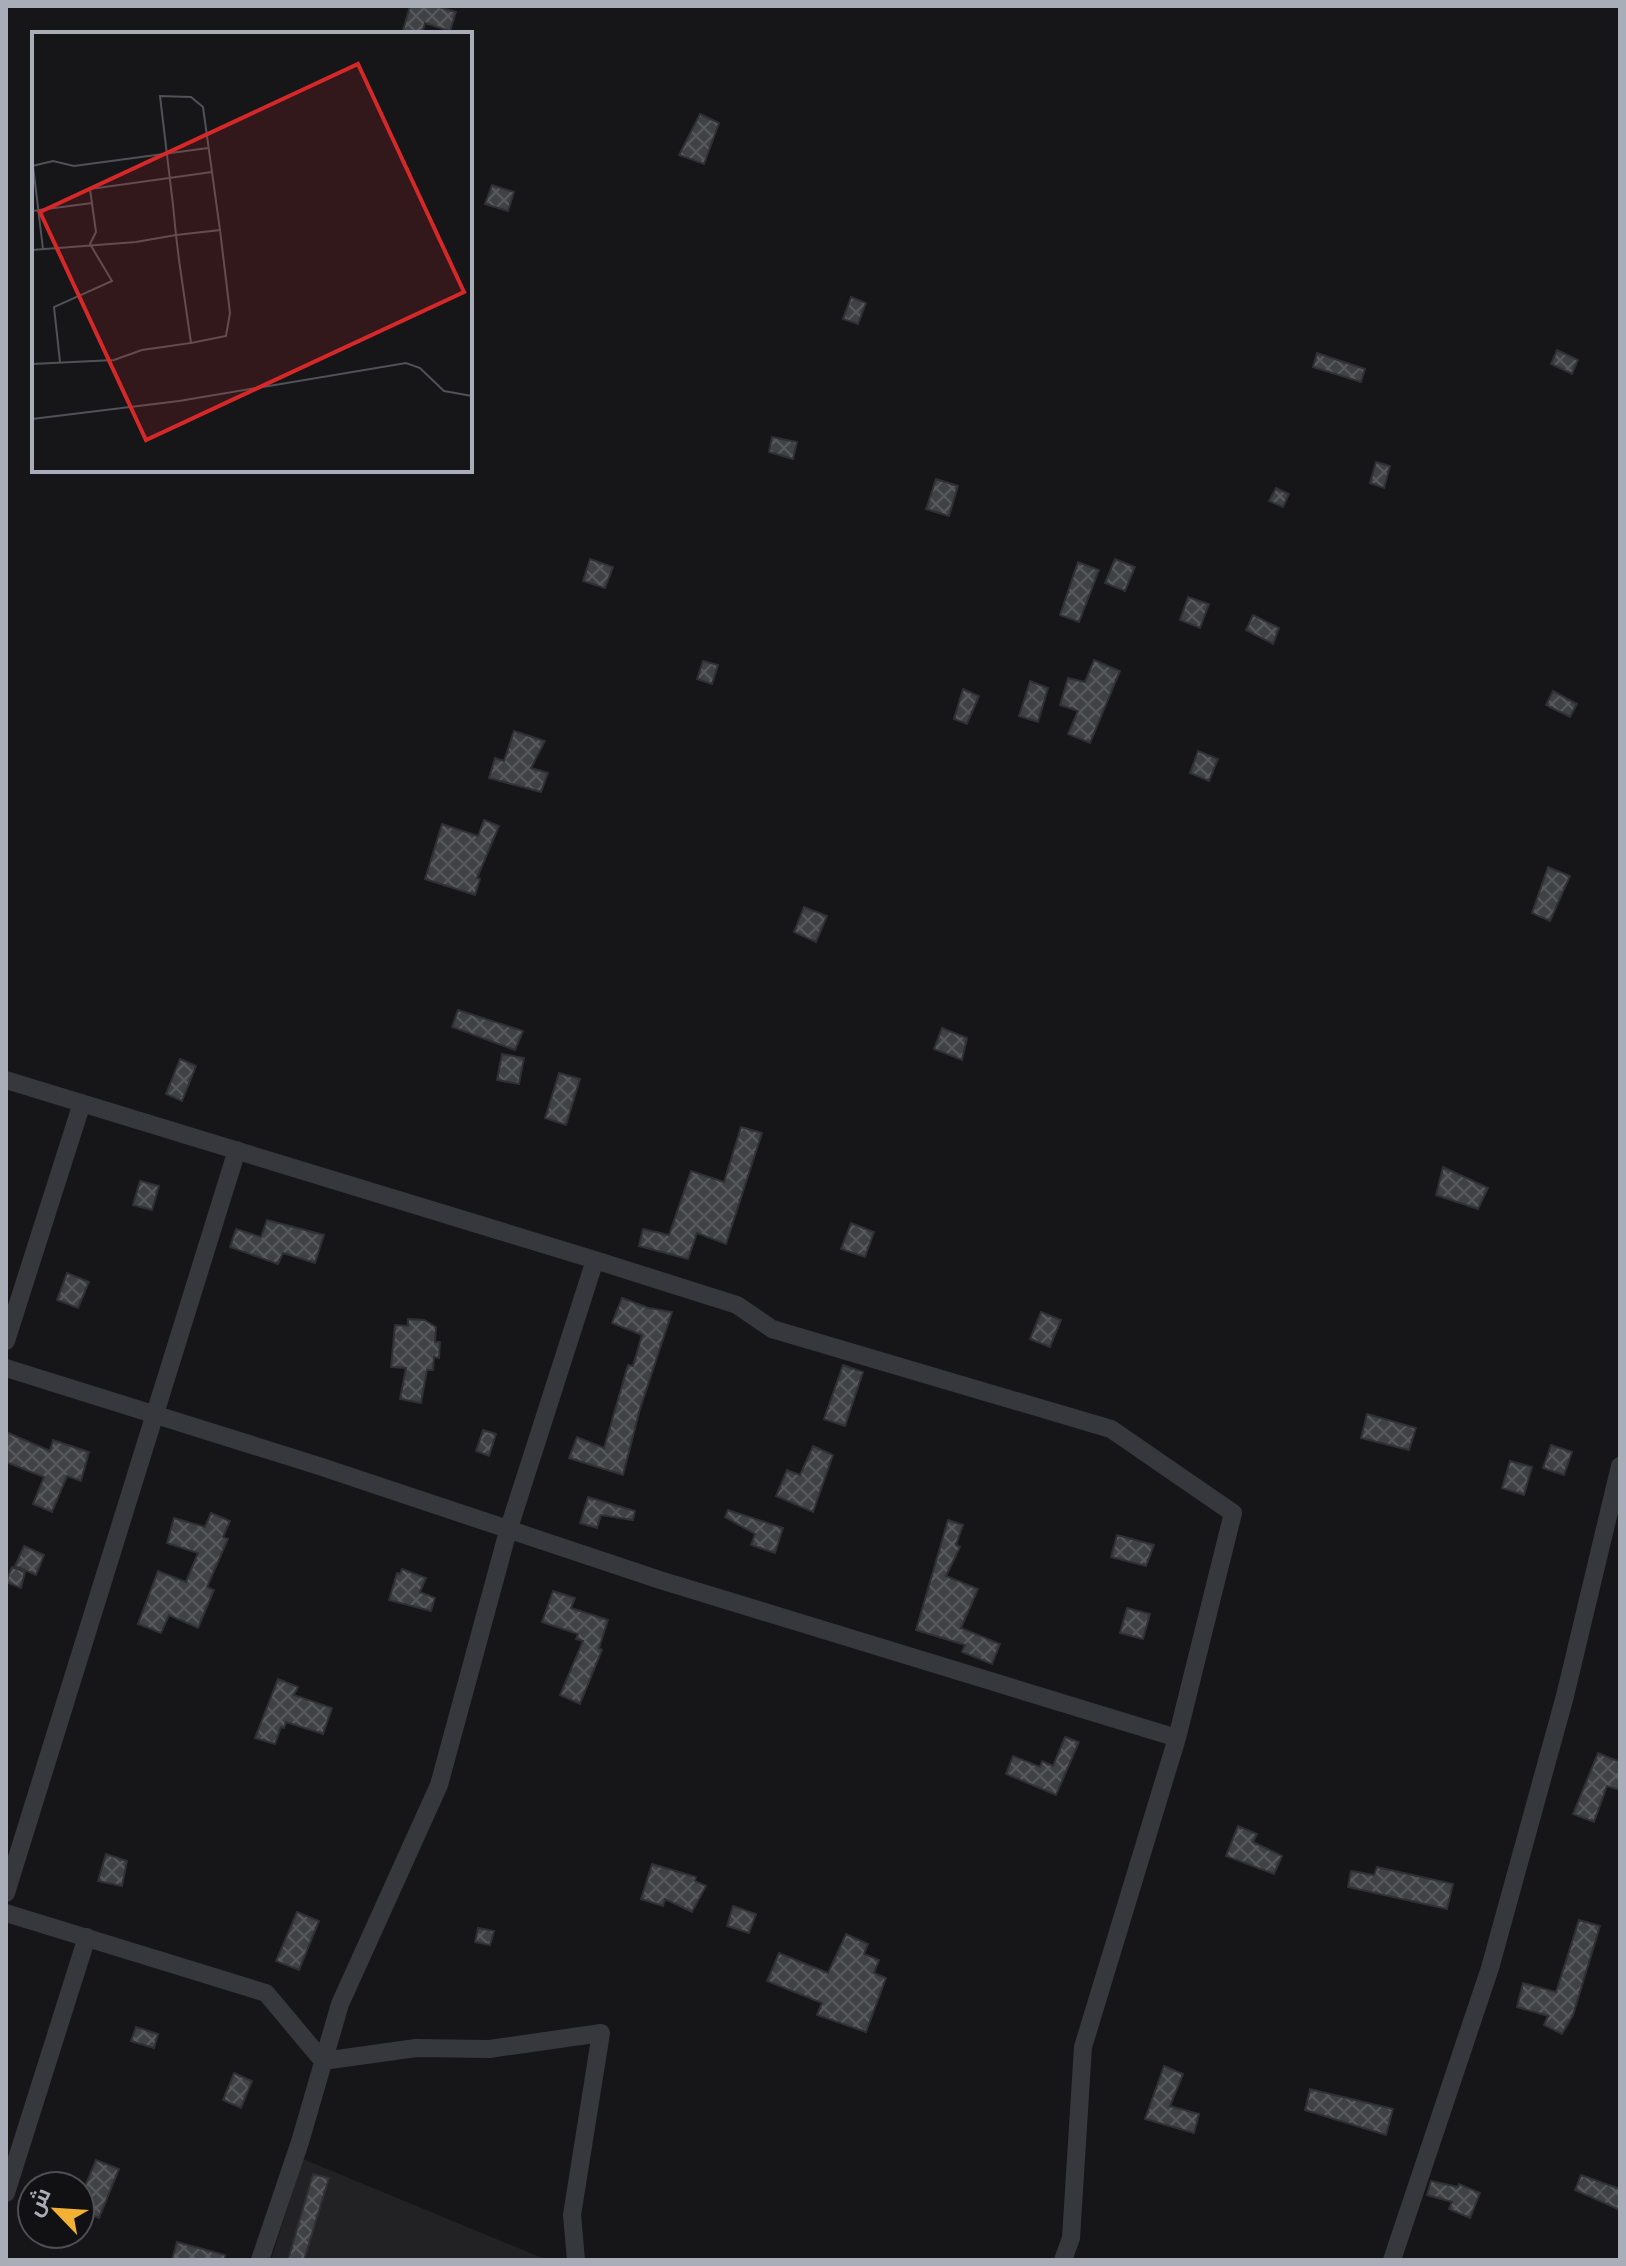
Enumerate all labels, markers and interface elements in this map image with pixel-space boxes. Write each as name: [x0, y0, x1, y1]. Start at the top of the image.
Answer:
inset map: [32, 32, 472, 472]
north arrow: [16, 2170, 96, 2250]
text: ش: [19, 2183, 57, 2220]

